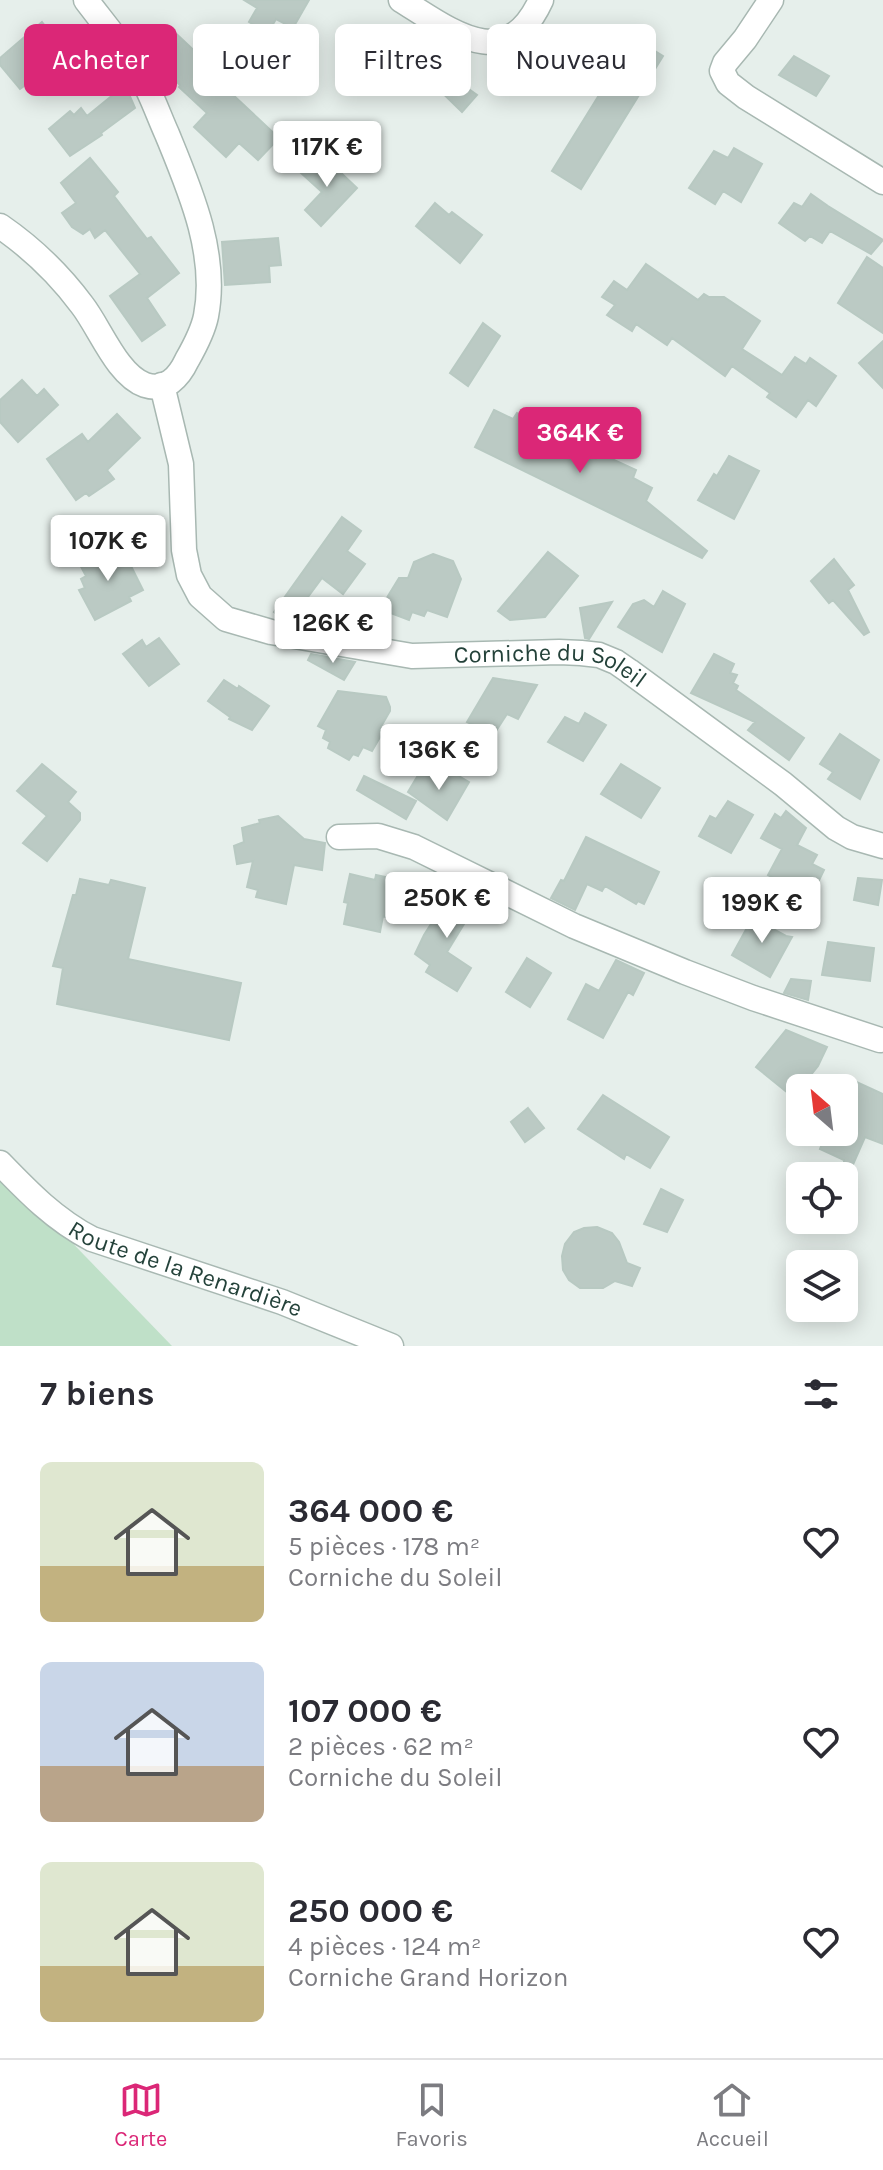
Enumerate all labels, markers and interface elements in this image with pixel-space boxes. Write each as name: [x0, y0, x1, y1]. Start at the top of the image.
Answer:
chip: Acheter: [24, 24, 177, 96]
chip: Louer: [193, 24, 319, 96]
chip: Filtres: [335, 24, 471, 96]
chip: Nouveau: [487, 24, 656, 96]
pin: 117K €: [262, 121, 392, 189]
text: 117K €: [291, 131, 363, 162]
pin: 364K €: [515, 407, 645, 475]
text: 364K €: [536, 417, 624, 448]
pin: 107K €: [43, 515, 173, 583]
text: 107K €: [69, 525, 147, 556]
pin: 126K €: [268, 597, 398, 665]
text: 126K €: [293, 607, 373, 638]
street label: Corniche du Soleil: [453, 638, 652, 693]
pin: 136K €: [374, 724, 504, 792]
text: 136K €: [398, 734, 480, 765]
pin: 250K €: [382, 872, 512, 940]
pin: 199K €: [697, 877, 827, 945]
text: 250K €: [403, 882, 491, 913]
text: 199K €: [721, 887, 803, 918]
north arrow: [786, 1074, 858, 1146]
map controls: [786, 1074, 858, 1322]
button: locate: [786, 1162, 858, 1234]
street label: Route de la Renardière: [63, 1215, 306, 1323]
button: layers: [786, 1250, 858, 1322]
icon: filters: [799, 1372, 843, 1416]
text: 7 biens: [40, 1374, 155, 1414]
text: 364 000 €: [288, 1491, 453, 1531]
icon: home: [104, 1494, 200, 1590]
icon: heart: [799, 1520, 843, 1564]
text: 5 pièces · 178 m²: [288, 1531, 480, 1562]
text: Corniche du Soleil: [288, 1562, 503, 1593]
text: 107 000 €: [288, 1691, 442, 1731]
icon: home: [104, 1694, 200, 1790]
icon: heart: [799, 1720, 843, 1764]
text: 2 pièces · 62 m²: [288, 1731, 474, 1762]
text: Corniche du Soleil: [288, 1762, 503, 1793]
text: 250 000 €: [288, 1891, 453, 1931]
icon: home: [104, 1894, 200, 1990]
icon: heart: [799, 1920, 843, 1964]
text: 4 pièces · 124 m²: [288, 1931, 482, 1962]
text: Corniche Grand Horizon: [288, 1962, 568, 1993]
tab: Carte: [114, 2078, 167, 2152]
tab: Favoris: [396, 2078, 468, 2152]
tab: Accueil: [696, 2078, 769, 2152]

